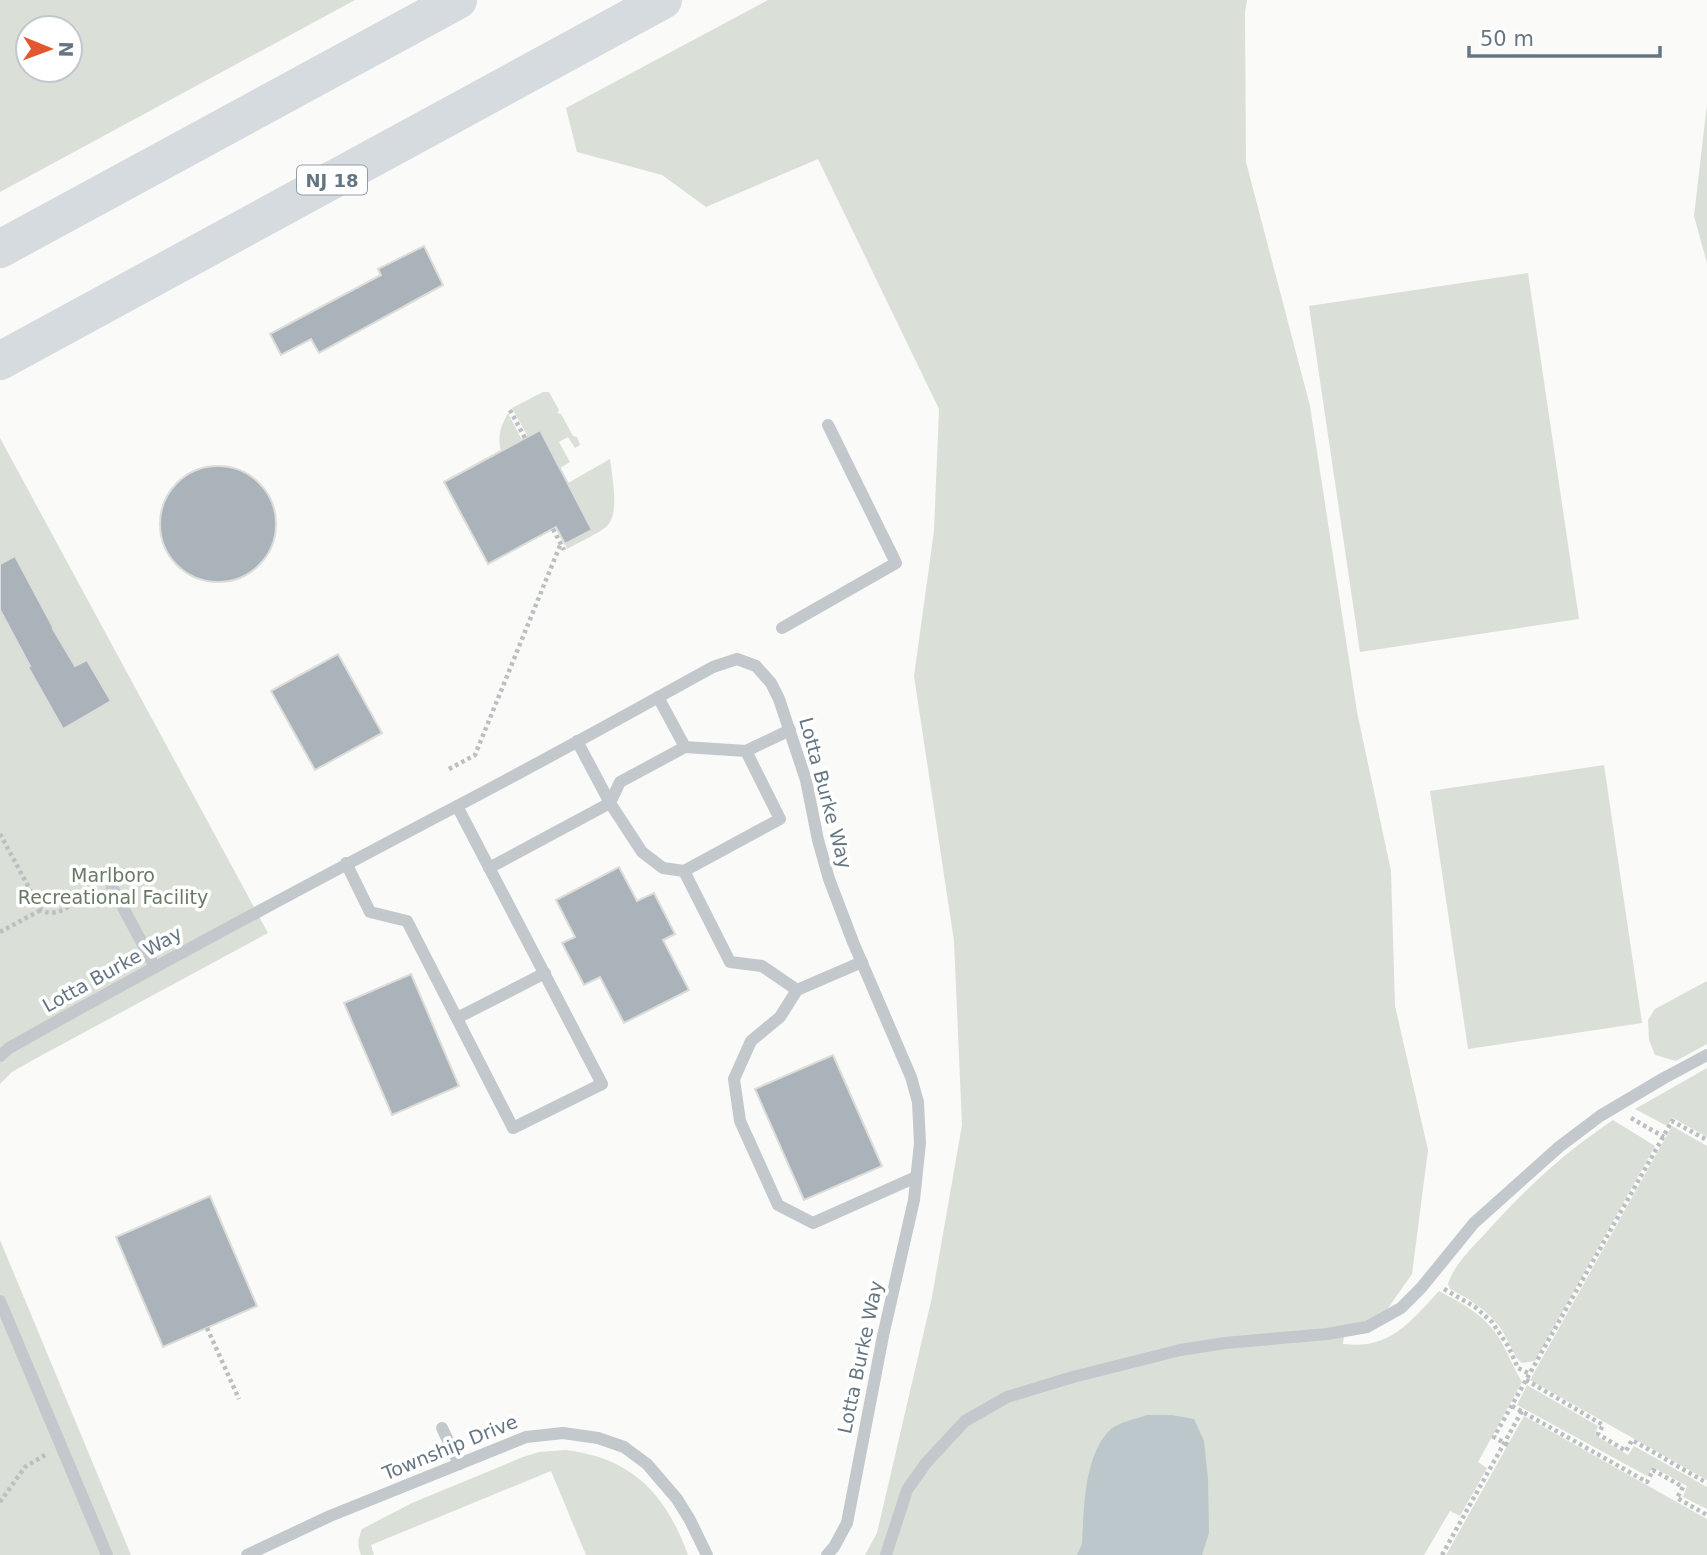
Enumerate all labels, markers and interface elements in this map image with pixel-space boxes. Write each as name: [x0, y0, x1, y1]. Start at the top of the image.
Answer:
north arrow: [14, 14, 84, 84]
scale bar: [1469, 14, 1660, 58]
text: 50 m: [1480, 27, 1534, 51]
text: N: [55, 41, 77, 57]
road number: NJ 18: [297, 166, 367, 195]
street label: Lotta Burke Way: [795, 715, 857, 871]
park label: Marlboro Recreational Facility: [18, 864, 208, 908]
street label: Lotta Burke Way: [39, 922, 185, 1016]
street label: Lotta Burke Way: [833, 1278, 887, 1436]
street label: Township Drive: [378, 1410, 521, 1484]

